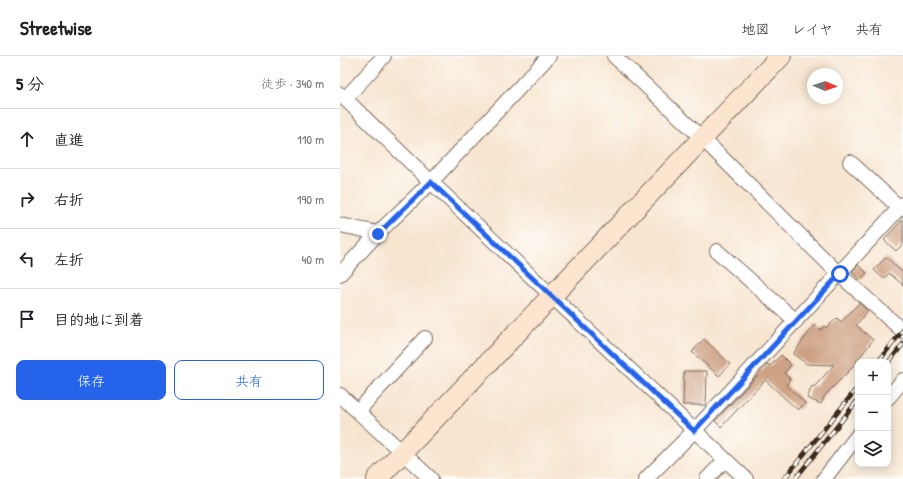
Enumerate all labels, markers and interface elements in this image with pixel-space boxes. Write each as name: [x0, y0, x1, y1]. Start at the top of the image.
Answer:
text: Streetwise: [20, 15, 92, 41]
text: 地図: [742, 19, 770, 38]
text: レイヤ: [792, 19, 833, 38]
text: 共有: [855, 19, 883, 38]
north arrow: [807, 68, 843, 104]
text: 5 分: [16, 72, 44, 95]
text: 徒歩 · 340 m: [261, 74, 324, 92]
icon: ahead: [16, 128, 38, 150]
text: 直進: [54, 129, 84, 150]
text: 110 m: [297, 130, 324, 148]
icon: right: [16, 188, 38, 210]
text: 右折: [54, 189, 84, 210]
text: 190 m: [297, 190, 324, 208]
route end: [369, 225, 387, 243]
icon: left: [16, 248, 38, 270]
text: 左折: [54, 249, 84, 270]
text: 40 m: [301, 250, 324, 268]
route start: [831, 265, 849, 283]
icon: arrive: [16, 308, 38, 330]
text: 目的地に到着: [54, 309, 144, 330]
map controls: [855, 359, 891, 467]
button: +: [855, 359, 891, 395]
button: 保存: [16, 360, 166, 400]
button: 共有: [174, 360, 324, 400]
button: −: [855, 395, 891, 431]
button: layers: [855, 431, 891, 467]

